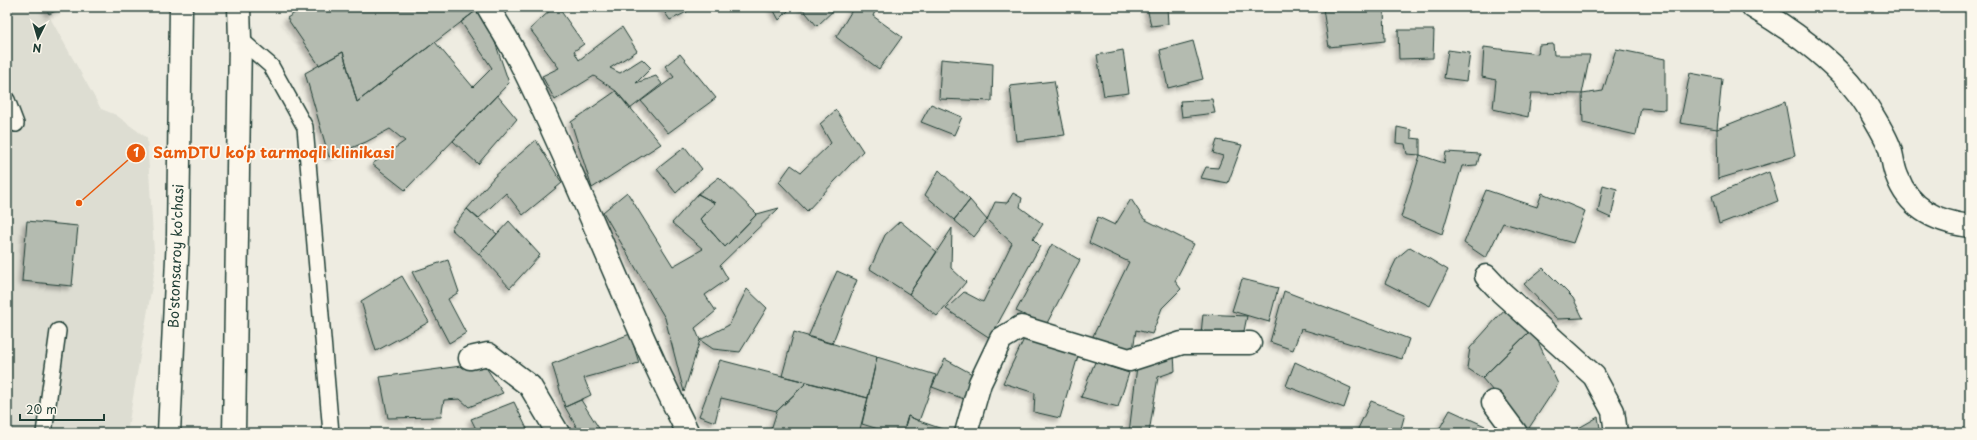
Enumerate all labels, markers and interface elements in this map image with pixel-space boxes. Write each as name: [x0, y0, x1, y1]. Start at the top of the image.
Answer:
north arrow: [18, 18, 58, 58]
text: N: [32, 40, 42, 57]
callout: SamDTU ko‘p tarmoqli klinikasi: [126, 139, 403, 166]
text: SamDTU ko‘p tarmoqli klinikasi: [153, 140, 395, 163]
text: 1: [133, 143, 139, 161]
street label: Bo'stonsaroy ko'chasi: [162, 184, 189, 328]
scale bar: [20, 396, 104, 422]
text: 20 m: [26, 400, 57, 418]

